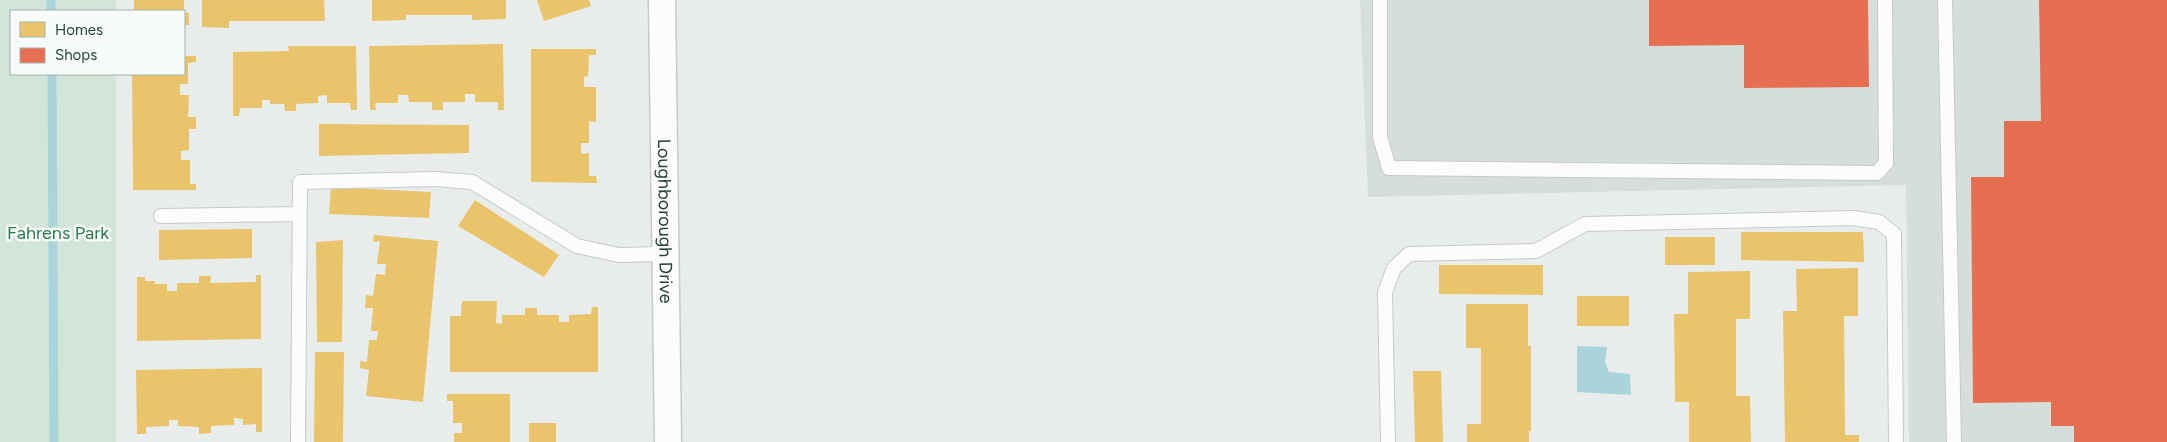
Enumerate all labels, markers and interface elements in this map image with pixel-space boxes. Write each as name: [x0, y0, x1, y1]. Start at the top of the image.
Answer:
legend: [10, 10, 185, 75]
text: Homes: [55, 21, 103, 39]
text: Shops: [55, 46, 97, 64]
street label: Loughborough Drive: [653, 138, 677, 304]
park label: Fahrens Park: [7, 222, 109, 244]

